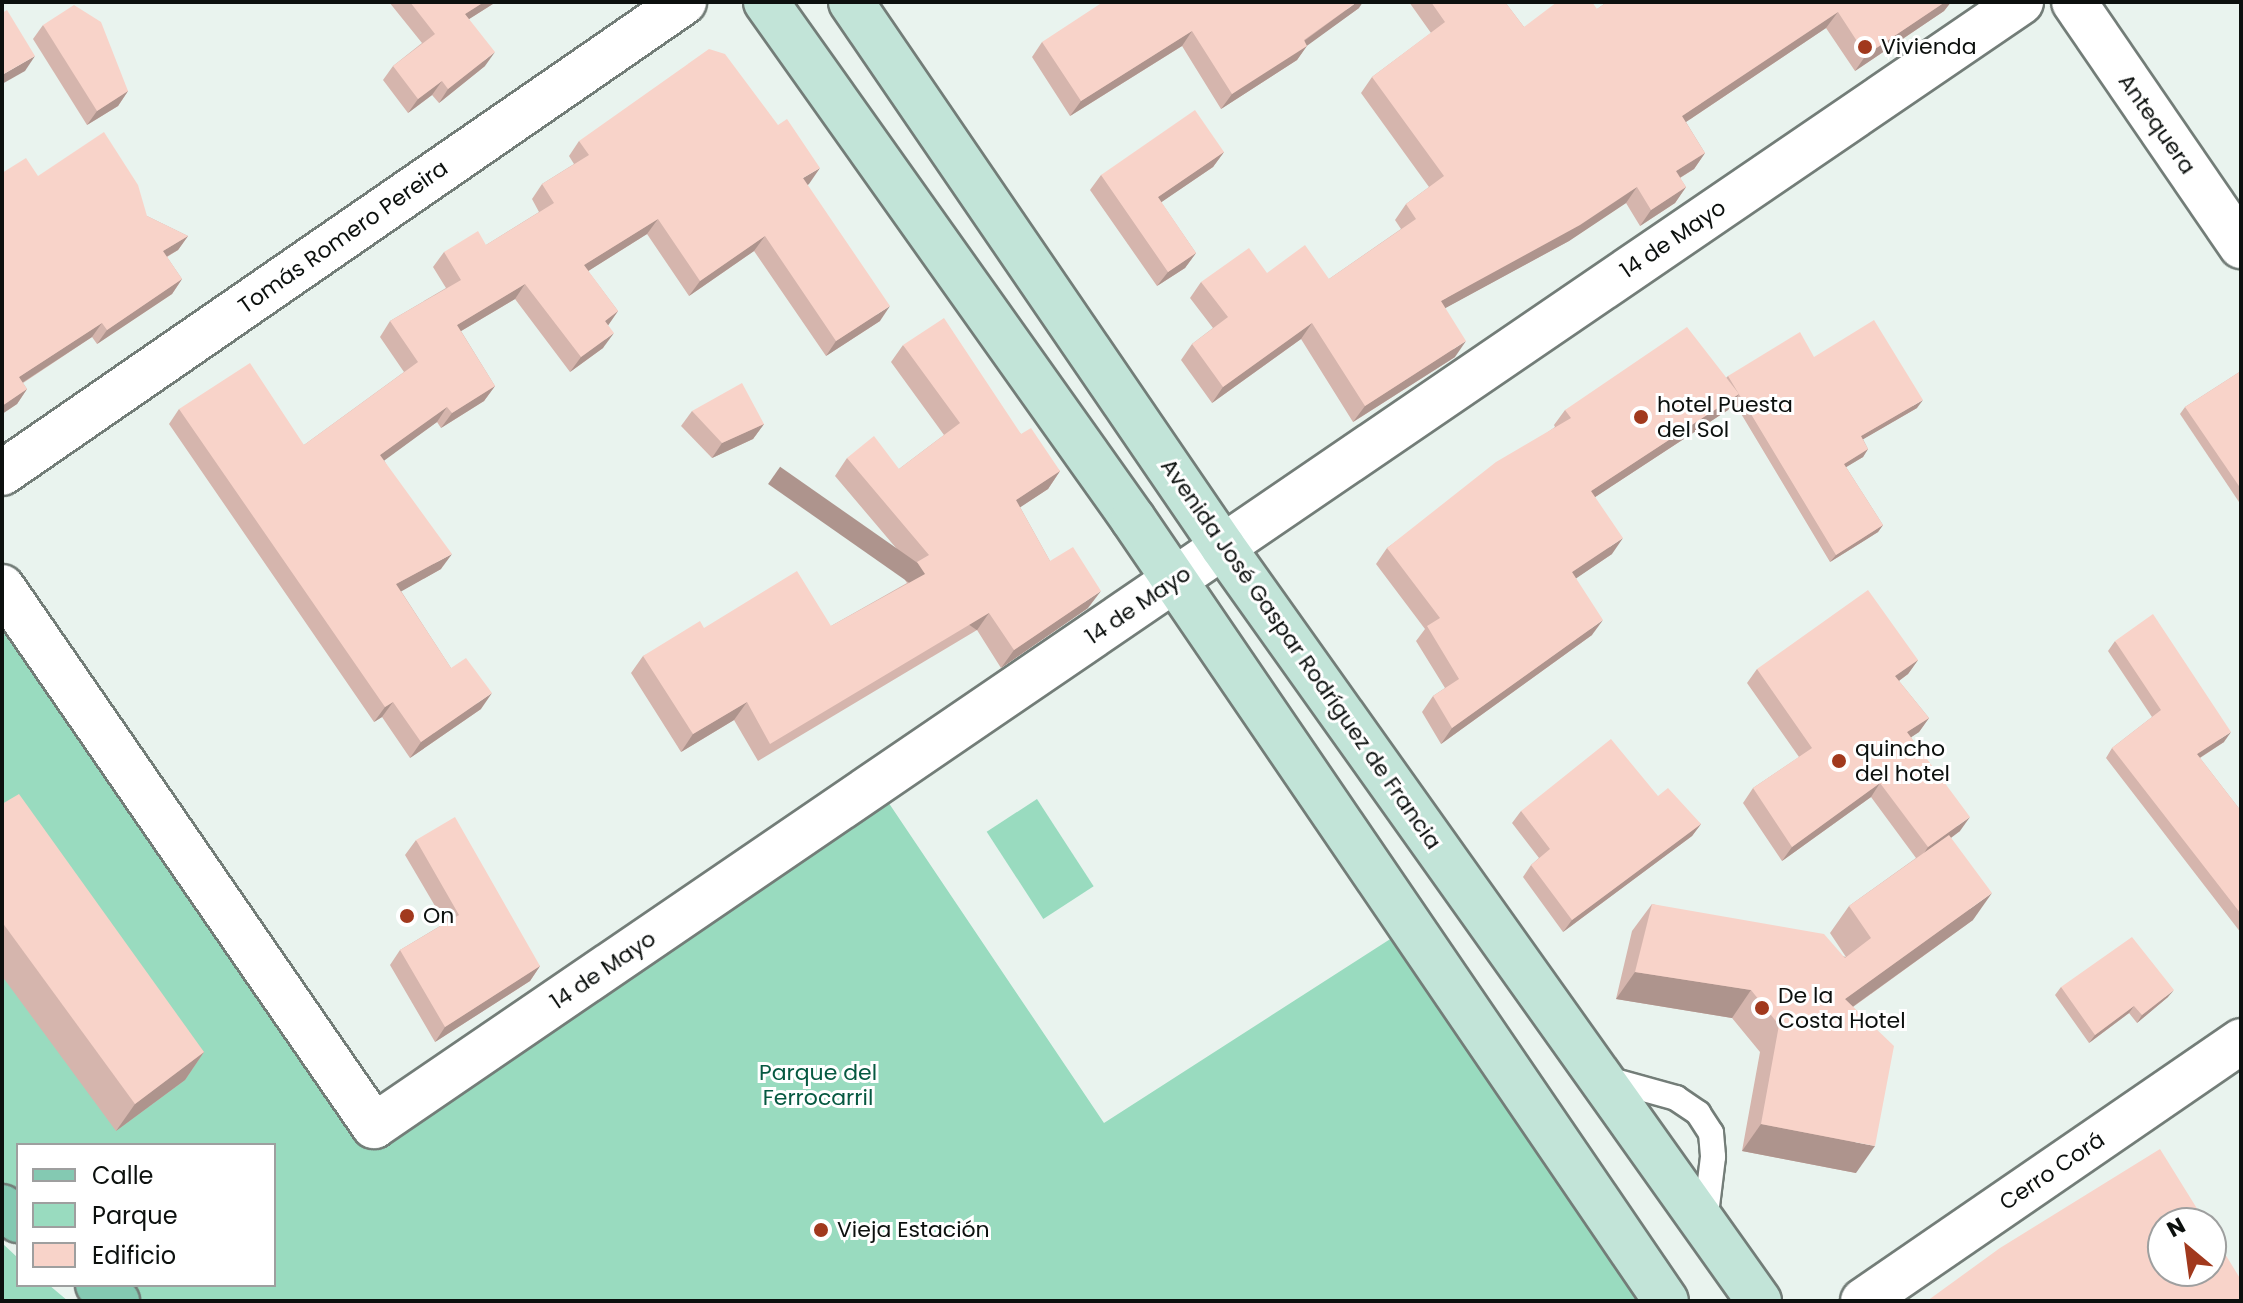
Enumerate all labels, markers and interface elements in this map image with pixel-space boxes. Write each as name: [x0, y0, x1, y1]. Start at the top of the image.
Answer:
place label: Vivienda: [1881, 34, 1977, 60]
marker: Vivienda: [1856, 38, 1874, 56]
street label: Antequera: [2113, 69, 2201, 179]
street label: Tomás Romero Pereira: [233, 155, 453, 319]
street label: 14 de Mayo: [1615, 194, 1731, 284]
place label: hotel Puesta del Sol: [1657, 391, 1793, 442]
marker: hotel Puesta del Sol: [1632, 408, 1650, 426]
street label: Avenida José Gaspar Rodríguez de Francia: [1155, 454, 1447, 854]
street label: 14 de Mayo: [1080, 560, 1196, 650]
place label: quincho del hotel: [1855, 735, 1950, 786]
marker: quincho del hotel: [1830, 752, 1848, 770]
place label: On: [423, 903, 454, 929]
marker: On: [398, 907, 416, 925]
street label: 14 de Mayo: [545, 925, 661, 1015]
place label: De la Costa Hotel: [1778, 982, 1906, 1034]
marker: De la Costa Hotel: [1753, 999, 1771, 1017]
park label: Parque del Ferrocarril: [759, 1059, 877, 1110]
street label: Cerro Corá: [1994, 1126, 2110, 1216]
legend: [16, 1143, 276, 1287]
text: Calle: [92, 1159, 153, 1192]
text: Parque: [92, 1199, 178, 1232]
north arrow: [2147, 1207, 2227, 1287]
text: N: [2161, 1210, 2191, 1245]
place label: Vieja Estación: [837, 1217, 990, 1243]
marker: Vieja Estación: [812, 1221, 830, 1239]
text: Edificio: [92, 1239, 176, 1272]

